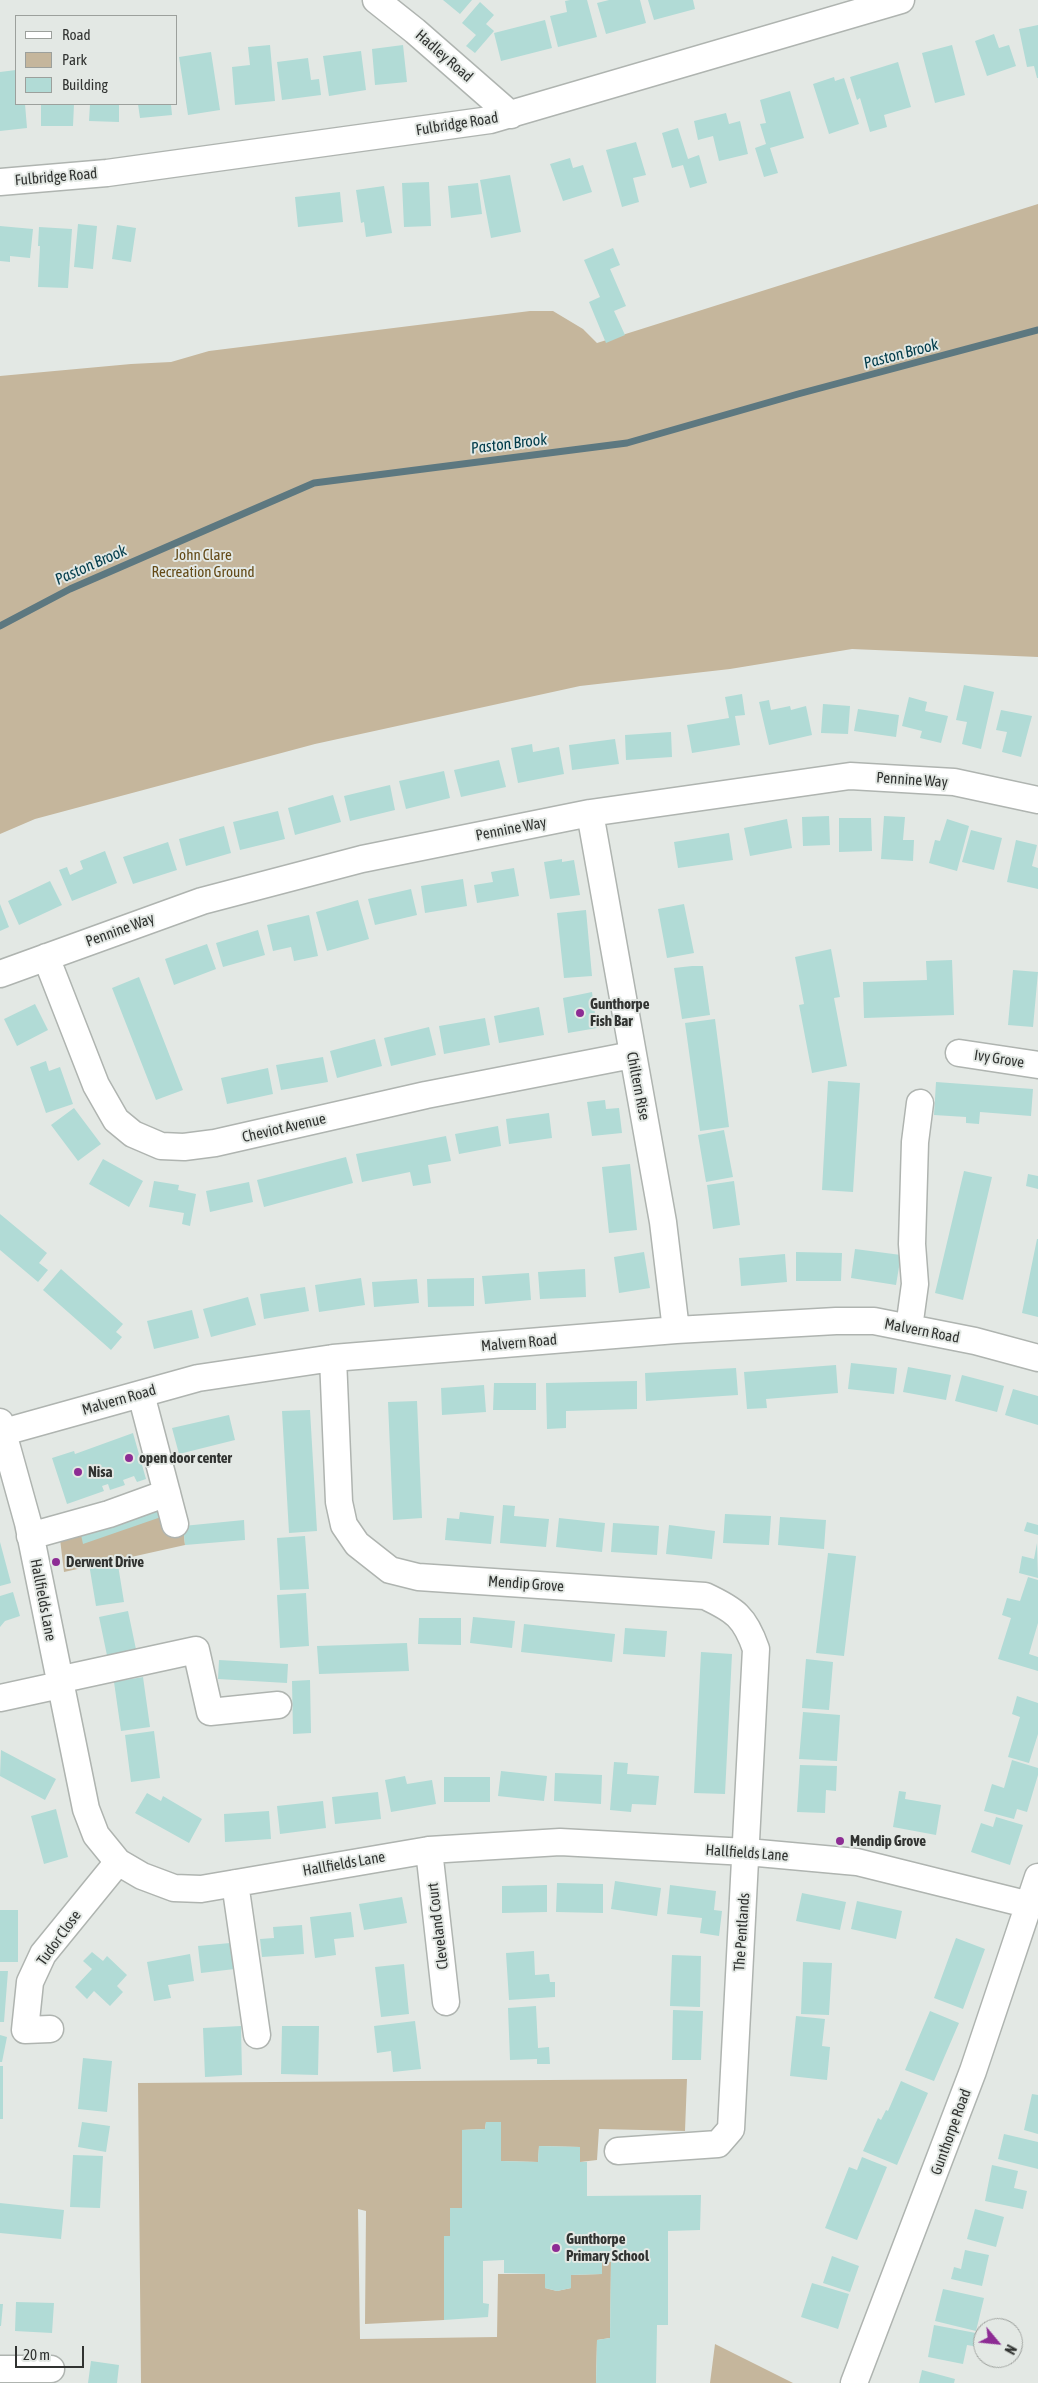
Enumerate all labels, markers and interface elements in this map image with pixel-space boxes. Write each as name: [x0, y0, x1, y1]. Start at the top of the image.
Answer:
legend: [15, 15, 178, 105]
text: Road: [62, 26, 91, 43]
street label: Hadley Road: [412, 26, 476, 86]
text: Park: [62, 51, 87, 68]
text: Building: [62, 76, 108, 93]
street label: Fulbridge Road: [415, 109, 499, 139]
street label: Fulbridge Road: [14, 164, 98, 190]
water label: Paston Brook: [862, 335, 940, 373]
water label: Paston Brook: [470, 430, 548, 458]
water label: Paston Brook: [52, 541, 130, 589]
park label: John Clare Recreation Ground: [151, 546, 255, 581]
street label: Pennine Way: [876, 769, 948, 791]
street label: Pennine Way: [474, 813, 548, 845]
street label: Pennine Way: [83, 909, 157, 951]
place label: Gunthorpe Fish Bar: [590, 995, 649, 1030]
marker: Gunthorpe Fish Bar: [574, 1007, 586, 1019]
street label: Ivy Grove: [973, 1046, 1025, 1072]
street label: Chiltern Rise: [623, 1050, 653, 1122]
street label: Cheviot Avenue: [240, 1110, 328, 1146]
street label: Malvern Road: [883, 1315, 961, 1347]
street label: Malvern Road: [480, 1331, 558, 1355]
street label: Malvern Road: [80, 1381, 158, 1419]
place label: open door center: [139, 1449, 232, 1467]
marker: open door center: [123, 1452, 135, 1464]
place label: Nisa: [88, 1463, 113, 1481]
marker: Nisa: [72, 1466, 84, 1478]
place label: Derwent Drive: [66, 1553, 144, 1571]
marker: Derwent Drive: [50, 1556, 62, 1568]
street label: Hallfields Lane: [26, 1557, 60, 1643]
street label: Mendip Grove: [487, 1572, 565, 1596]
place label: Mendip Grove: [850, 1832, 926, 1850]
marker: Mendip Grove: [834, 1835, 846, 1847]
street label: Hallfields Lane: [705, 1841, 789, 1865]
street label: Hallfields Lane: [301, 1848, 387, 1880]
street label: Cleveland Court: [424, 1882, 452, 1970]
street label: The Pentlands: [730, 1892, 754, 1972]
street label: Tudor Close: [33, 1907, 85, 1969]
street label: Gunthorpe Road: [927, 2087, 975, 2177]
place label: Gunthorpe Primary School: [566, 2230, 649, 2265]
marker: Gunthorpe Primary School: [550, 2242, 562, 2254]
north arrow: [973, 2318, 1023, 2368]
scale bar: [18, 2336, 86, 2368]
text: N: [1001, 2342, 1019, 2357]
text: 20 m: [23, 2346, 50, 2363]

